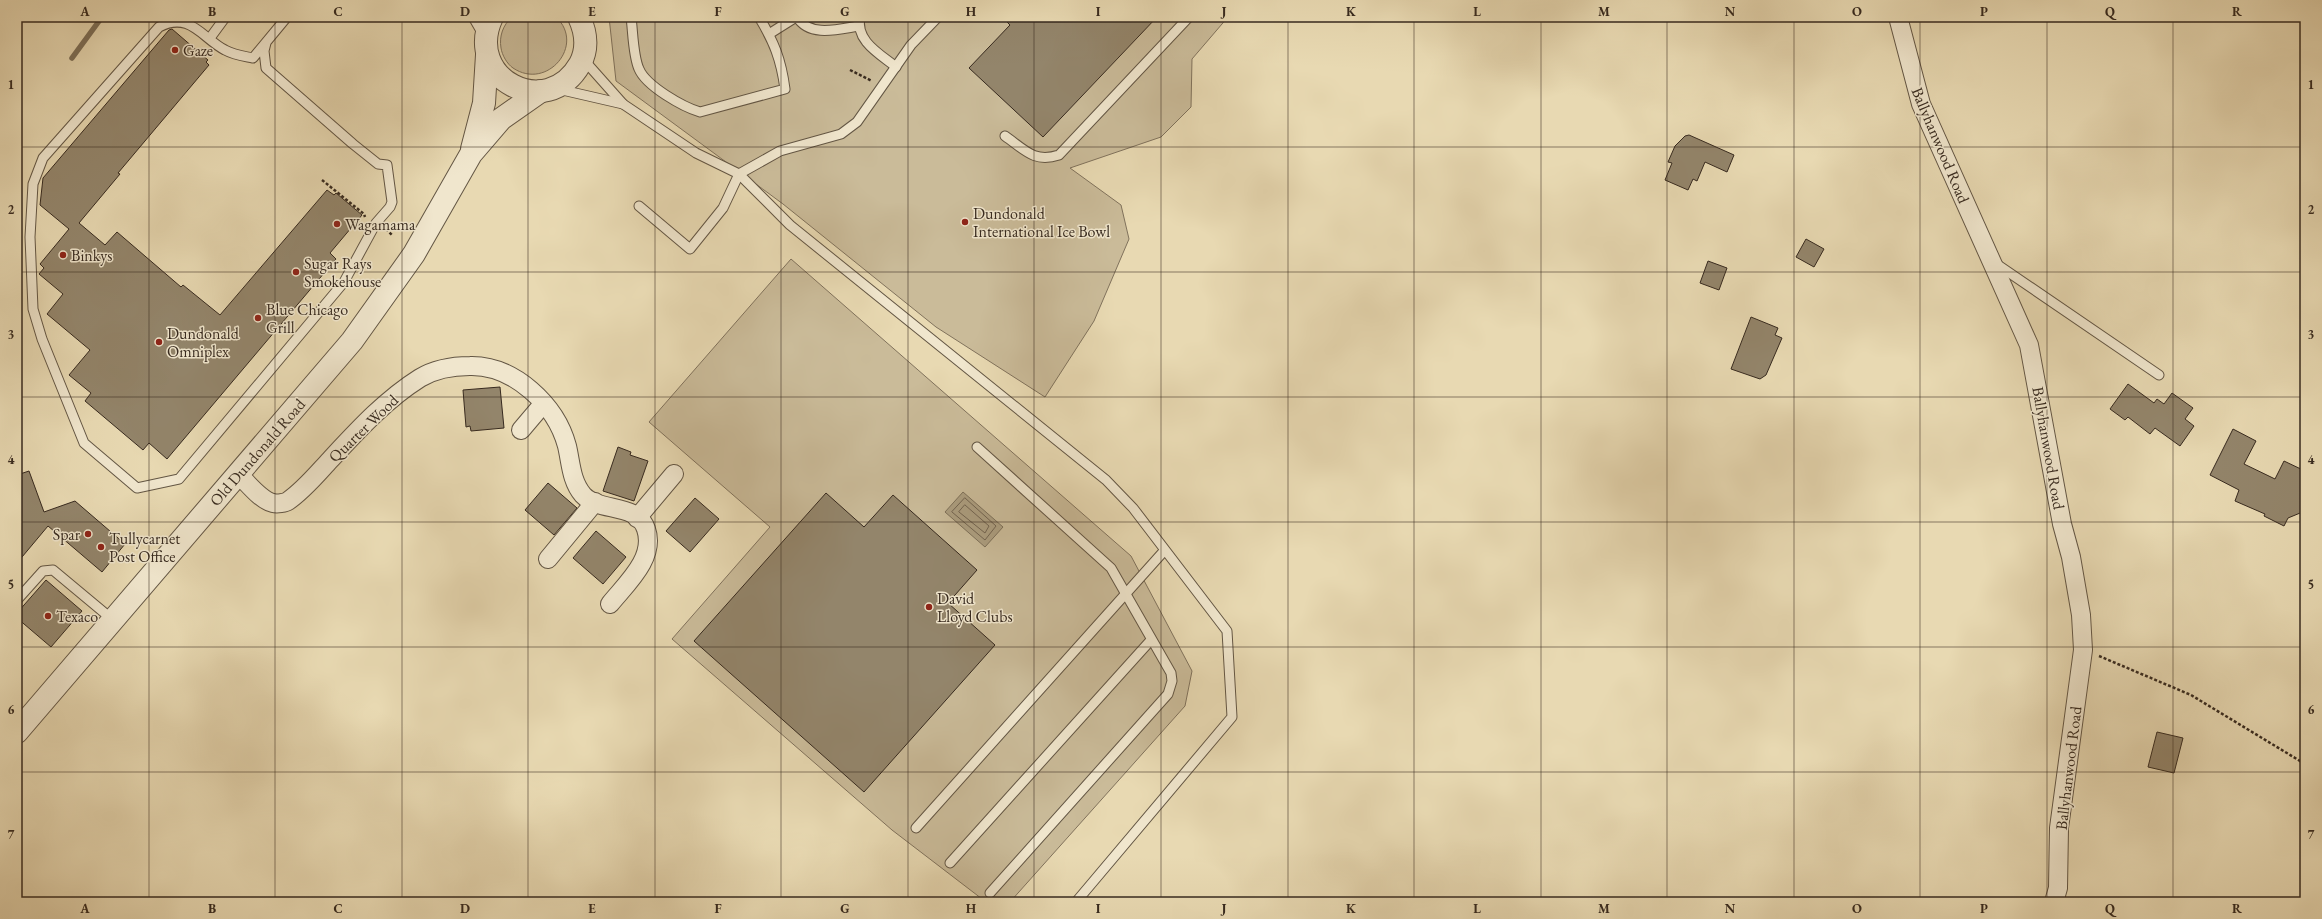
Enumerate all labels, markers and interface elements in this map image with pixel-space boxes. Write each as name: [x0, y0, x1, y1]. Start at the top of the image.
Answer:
text: A: [79, 3, 90, 20]
text: B: [208, 3, 216, 20]
text: C: [333, 3, 343, 20]
text: D: [460, 3, 470, 20]
text: E: [588, 3, 596, 20]
text: F: [714, 3, 722, 20]
text: G: [840, 3, 850, 20]
text: H: [966, 3, 977, 20]
text: I: [1096, 3, 1101, 20]
text: J: [1220, 3, 1227, 20]
text: K: [1346, 3, 1357, 20]
text: L: [1473, 3, 1481, 20]
text: M: [1598, 3, 1610, 20]
text: N: [1725, 3, 1736, 20]
text: O: [1852, 3, 1862, 20]
text: P: [1980, 3, 1988, 20]
text: Q: [2105, 3, 2117, 20]
text: R: [2232, 3, 2242, 20]
place label: Gaze: [183, 40, 213, 61]
marker: Gaze: [170, 45, 180, 55]
text: 1: [8, 76, 15, 93]
text: 1: [2308, 76, 2315, 93]
street label: Ballyhanwood Road: [1907, 84, 1975, 207]
text: 2: [8, 201, 15, 218]
text: 2: [2308, 201, 2315, 218]
place label: Dundonald International Ice Bowl: [973, 203, 1110, 242]
place label: Wagamama: [345, 214, 416, 235]
marker: Dundonald International Ice Bowl: [960, 217, 970, 227]
marker: Wagamama: [332, 219, 342, 229]
place label: Binkys: [71, 245, 112, 266]
marker: Binkys: [58, 250, 68, 260]
place label: Sugar Rays Smokehouse: [304, 253, 381, 292]
marker: Sugar Rays Smokehouse: [291, 267, 301, 277]
place label: Blue Chicago Grill: [266, 299, 348, 338]
marker: Blue Chicago Grill: [253, 313, 263, 323]
place label: Dundonald Omniplex: [167, 323, 240, 362]
text: 3: [8, 326, 15, 343]
text: 3: [2308, 326, 2315, 343]
marker: Dundonald Omniplex: [154, 337, 164, 347]
street label: Ballyhanwood Road: [2027, 385, 2070, 512]
street label: Quarter Wood: [324, 389, 403, 467]
street label: Old Dundonald Road: [205, 394, 310, 510]
text: 4: [8, 451, 15, 468]
text: 4: [2308, 451, 2315, 468]
place label: Spar: [53, 524, 81, 545]
place label: Tullycarnet Post Office: [109, 528, 180, 567]
marker: Spar: [83, 529, 93, 539]
marker: Tullycarnet Post Office: [96, 542, 106, 552]
text: 5: [8, 576, 14, 593]
text: 5: [2308, 576, 2314, 593]
place label: David Lloyd Clubs: [937, 588, 1013, 627]
marker: David Lloyd Clubs: [924, 602, 934, 612]
place label: Texaco: [56, 606, 98, 627]
marker: Texaco: [43, 611, 53, 621]
text: 6: [8, 701, 15, 718]
text: 6: [2308, 701, 2315, 718]
street label: Ballyhanwood Road: [2050, 704, 2087, 831]
text: 7: [8, 826, 15, 843]
text: 7: [2308, 826, 2315, 843]
text: A: [79, 900, 90, 917]
text: B: [208, 900, 216, 917]
text: C: [333, 900, 343, 917]
text: D: [460, 900, 470, 917]
text: E: [588, 900, 596, 917]
text: F: [714, 900, 722, 917]
text: G: [840, 900, 850, 917]
text: H: [966, 900, 977, 917]
text: I: [1096, 900, 1101, 917]
text: J: [1220, 900, 1227, 917]
text: K: [1346, 900, 1357, 917]
text: L: [1473, 900, 1481, 917]
text: M: [1598, 900, 1610, 917]
text: N: [1725, 900, 1736, 917]
text: O: [1852, 900, 1862, 917]
text: P: [1980, 900, 1988, 917]
text: Q: [2105, 900, 2117, 917]
text: R: [2232, 900, 2242, 917]

